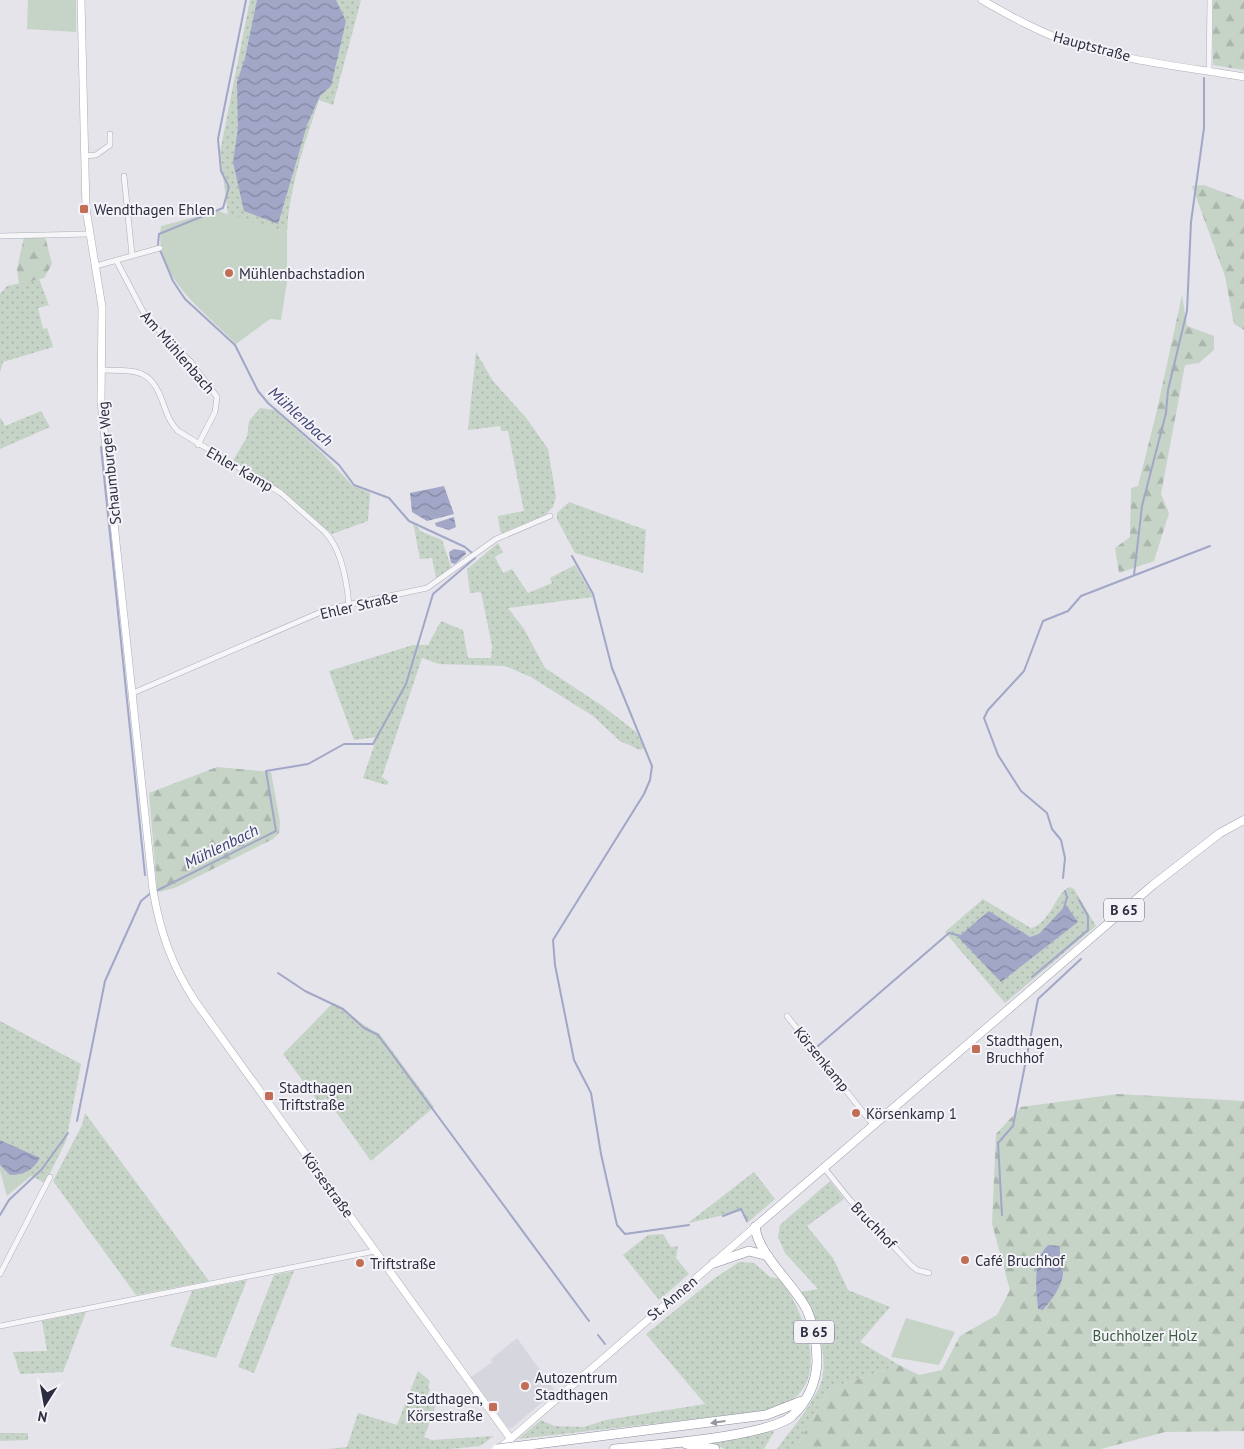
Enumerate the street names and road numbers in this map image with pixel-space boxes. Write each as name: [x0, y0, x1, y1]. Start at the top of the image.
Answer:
street label: Hauptstraße: [1051, 27, 1133, 65]
street label: Am Mühlenbach: [137, 307, 219, 397]
street label: Schaumburger Weg: [93, 400, 125, 526]
street label: Ehler Kamp: [203, 442, 277, 496]
street label: Ehler Straße: [318, 587, 400, 623]
road number: B 65: [1104, 898, 1144, 922]
street label: Körsenkamp: [790, 1022, 854, 1096]
street label: Körsestraße: [298, 1149, 358, 1221]
street label: Bruchhof: [847, 1198, 902, 1253]
street label: St. Annen: [643, 1271, 701, 1325]
road number: B 65: [794, 1320, 834, 1344]

